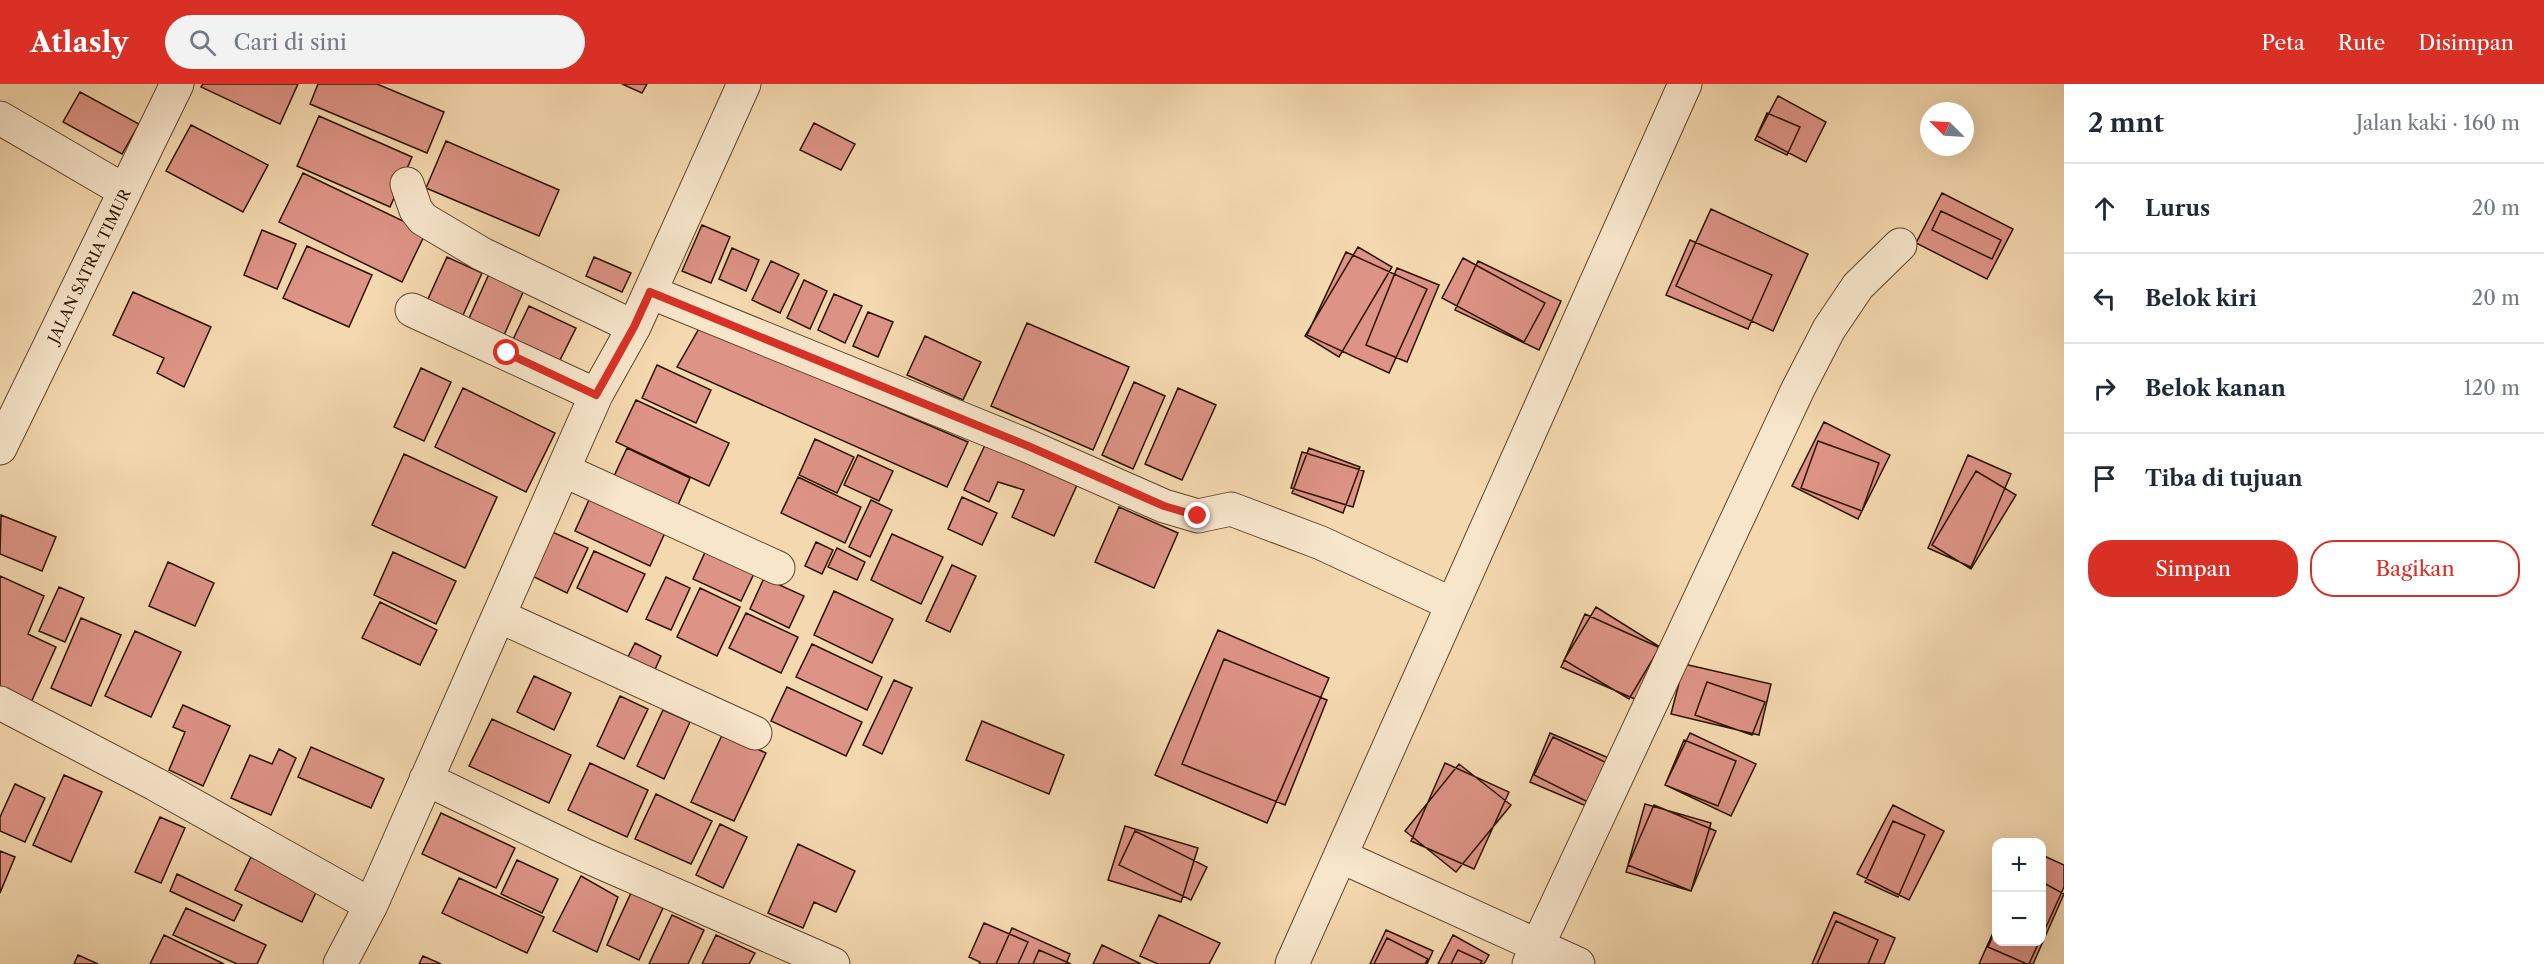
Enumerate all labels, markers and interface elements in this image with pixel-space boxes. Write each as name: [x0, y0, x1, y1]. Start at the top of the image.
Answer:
search box: [165, 15, 585, 69]
text: Atlasly: [30, 25, 129, 59]
icon: search: [186, 26, 219, 59]
text: Cari di sini: [234, 29, 347, 56]
text: Peta: [2261, 30, 2305, 55]
text: Rute: [2338, 30, 2385, 55]
text: Disimpan: [2418, 30, 2514, 55]
north arrow: [1920, 102, 1974, 156]
text: 2 mnt: [2088, 107, 2164, 139]
text: Jalan kaki · 160 m: [2356, 111, 2520, 135]
street label: JALAN SATRIA TIMUR: [43, 185, 135, 348]
icon: ahead: [2088, 192, 2121, 225]
text: Lurus: [2145, 195, 2210, 222]
text: 20 m: [2472, 196, 2520, 220]
icon: left: [2088, 282, 2121, 315]
text: Belok kiri: [2145, 285, 2257, 312]
text: 20 m: [2472, 286, 2520, 310]
route start: [493, 339, 519, 365]
icon: right: [2088, 372, 2121, 405]
text: Belok kanan: [2145, 375, 2286, 402]
text: 120 m: [2463, 376, 2520, 400]
icon: arrive: [2088, 462, 2121, 495]
text: Tiba di tujuan: [2145, 465, 2303, 492]
route end: [1184, 502, 1210, 528]
button: Simpan: [2088, 540, 2298, 597]
button: Bagikan: [2310, 540, 2520, 597]
map controls: [1992, 838, 2046, 946]
button: +: [1992, 838, 2046, 892]
button: −: [1992, 892, 2046, 946]

